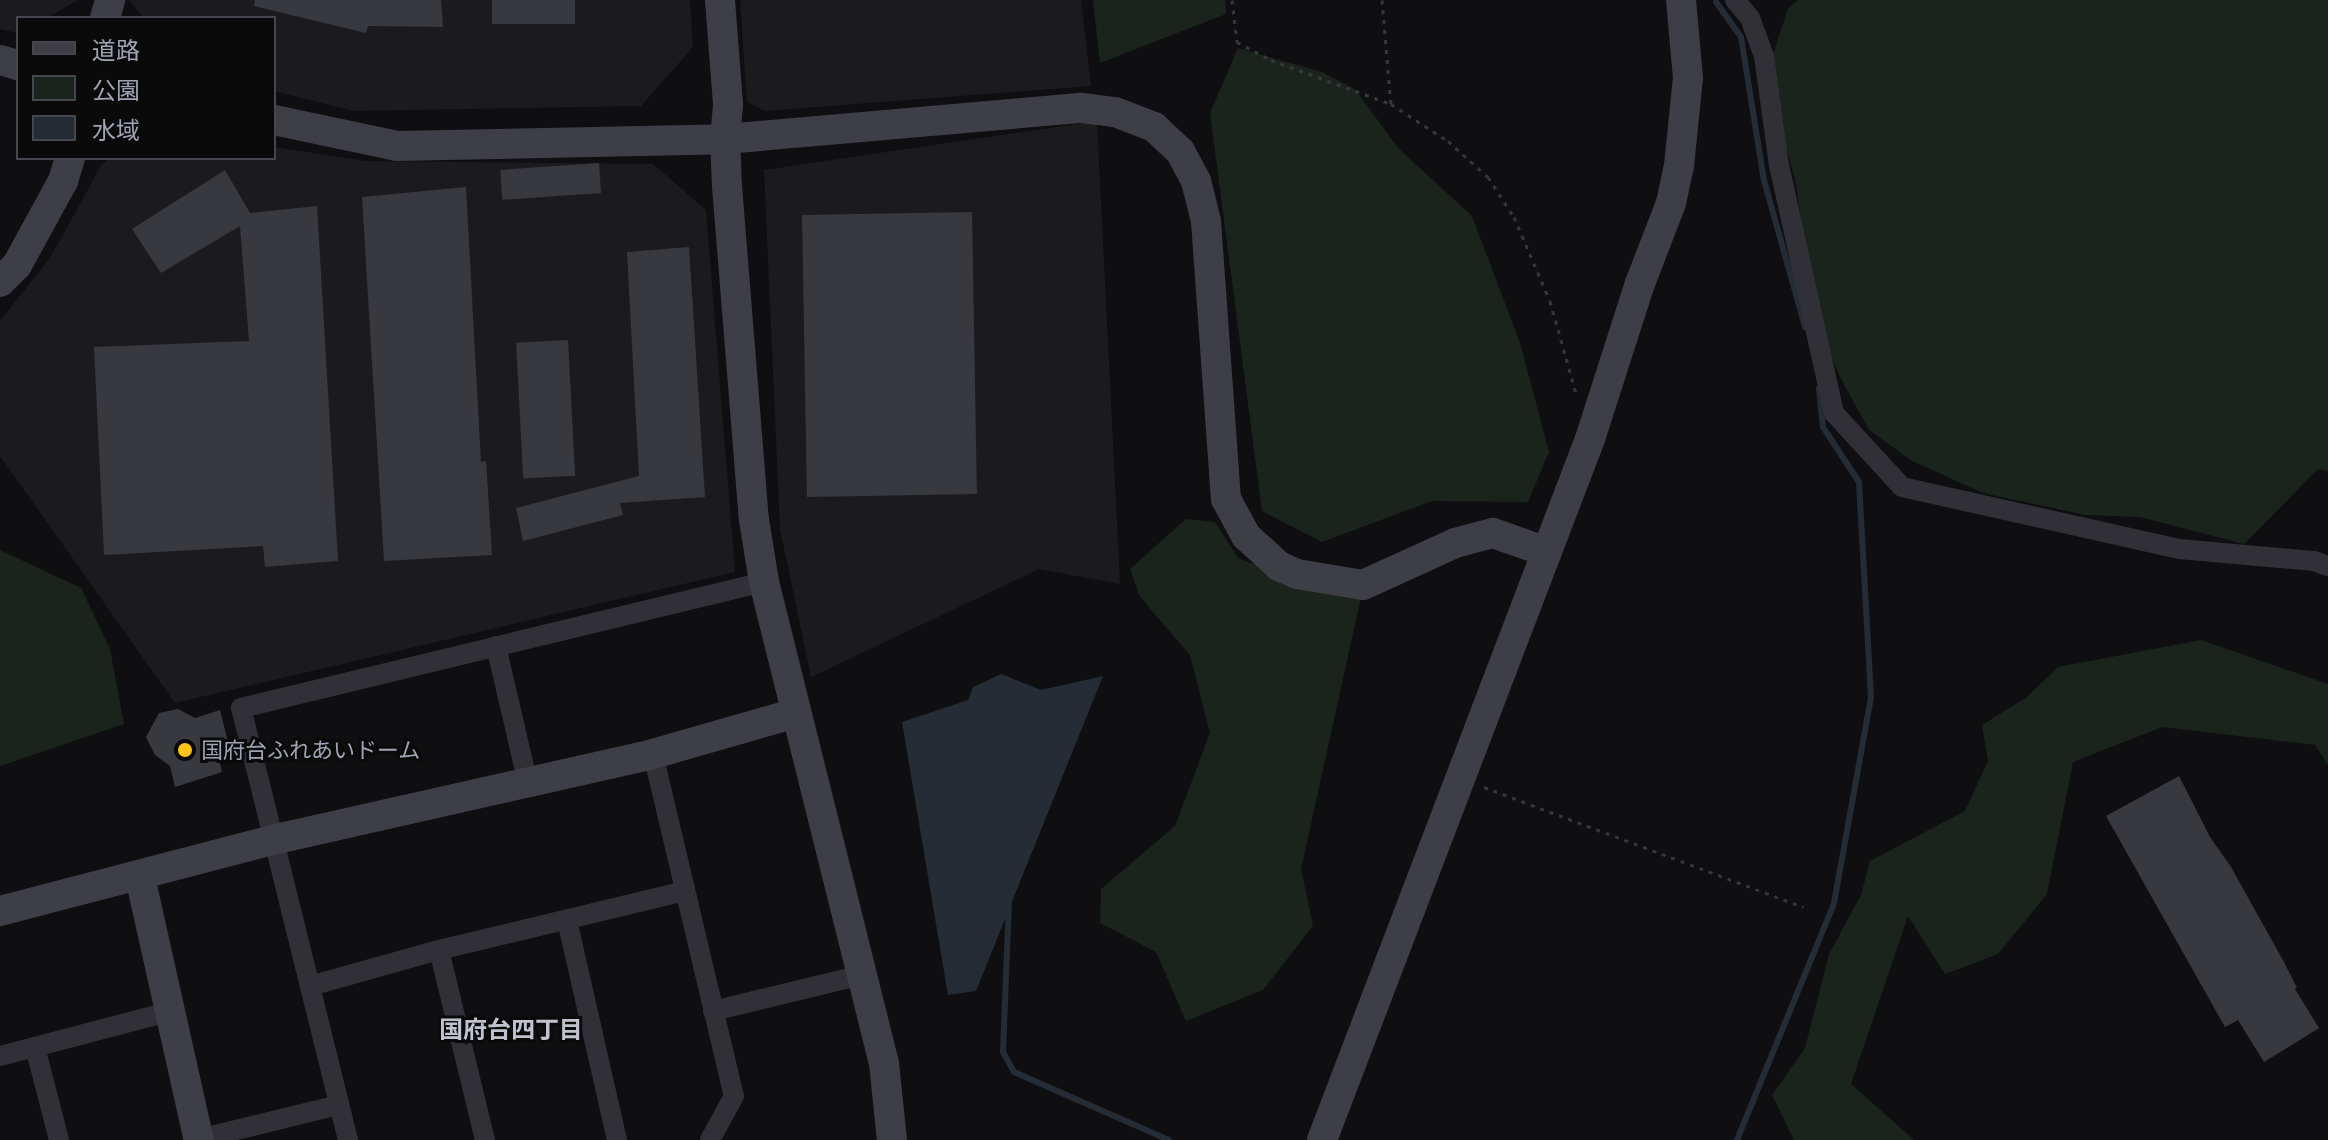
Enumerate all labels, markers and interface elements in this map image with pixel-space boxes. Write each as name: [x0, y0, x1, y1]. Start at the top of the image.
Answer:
legend: [16, 16, 276, 160]
text: 道路: [92, 35, 140, 64]
text: 公園: [92, 75, 140, 104]
text: 水域: [92, 115, 140, 144]
place label: 国府台ふれあいドーム: [201, 737, 421, 763]
marker: 国府台ふれあいドーム: [176, 741, 194, 759]
district label: 国府台四丁目: [439, 1015, 583, 1043]

